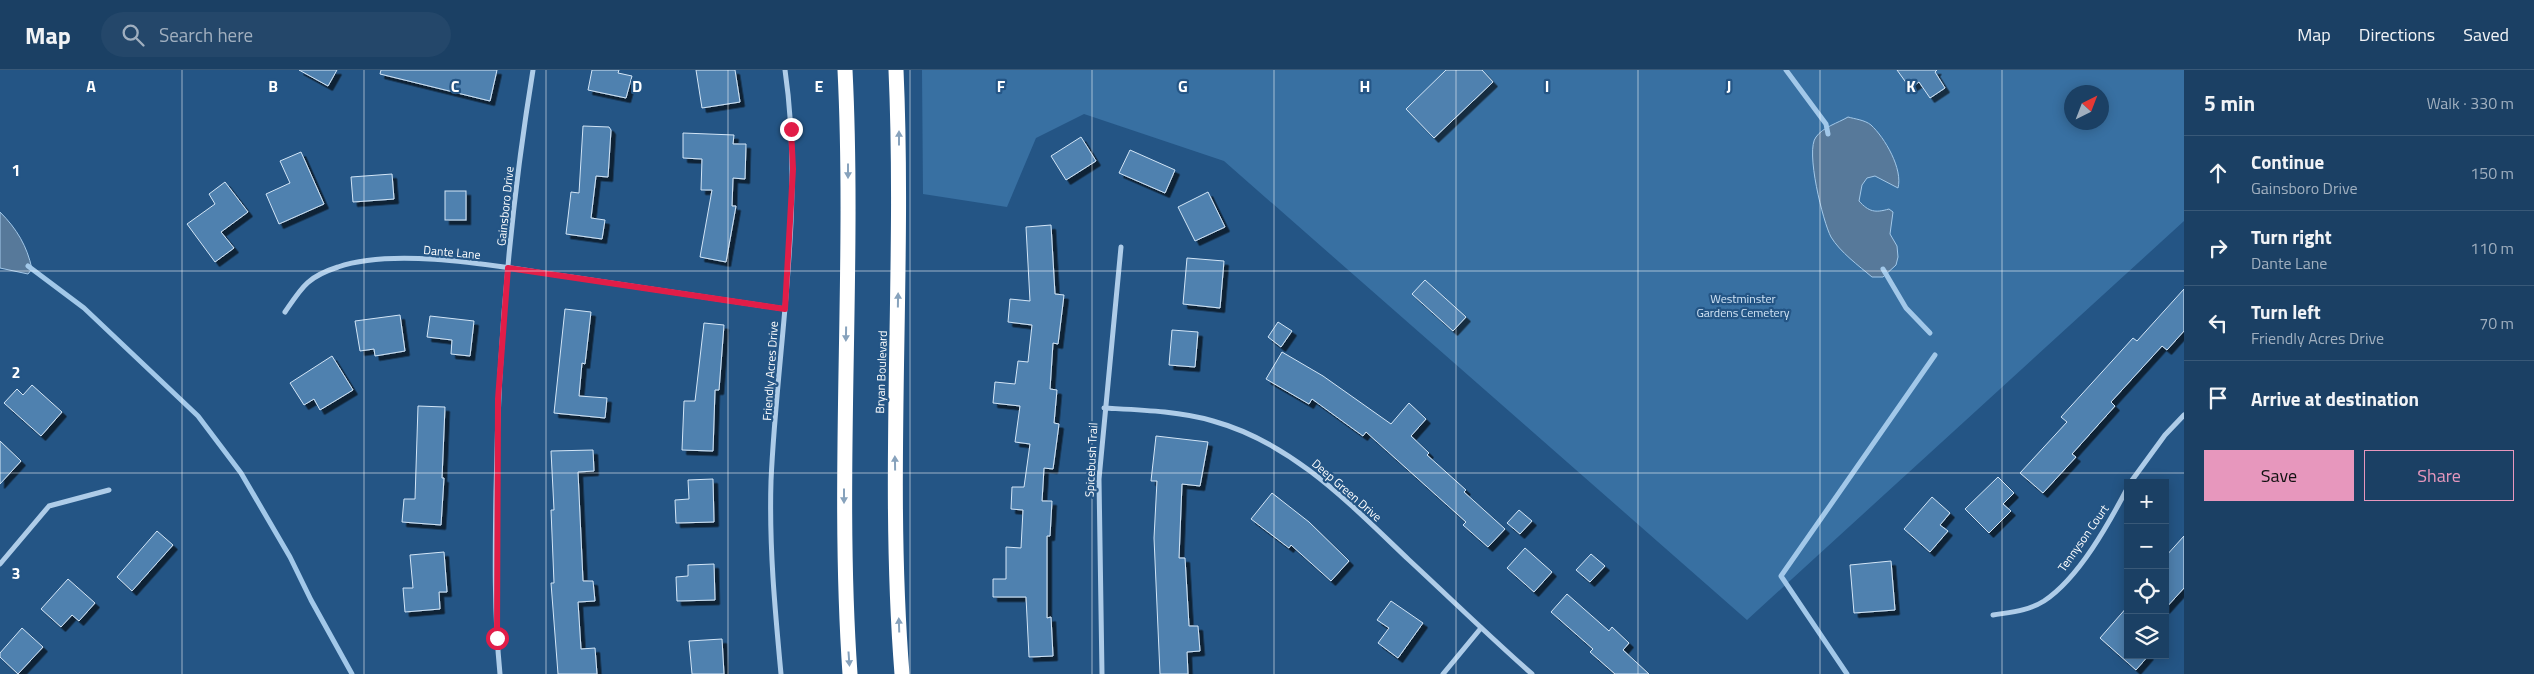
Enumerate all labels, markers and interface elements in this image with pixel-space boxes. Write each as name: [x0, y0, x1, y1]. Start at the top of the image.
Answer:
search box: [101, 12, 451, 57]
text: Map: [25, 17, 71, 53]
text: Search here: [159, 20, 253, 49]
icon: search: [119, 21, 147, 49]
text: Map: [2297, 21, 2331, 48]
text: Directions: [2359, 21, 2435, 48]
text: Saved: [2463, 21, 2509, 48]
text: A: [86, 74, 96, 98]
text: B: [268, 74, 278, 98]
text: C: [451, 74, 460, 98]
text: D: [632, 74, 642, 98]
text: E: [815, 74, 824, 98]
text: F: [997, 74, 1006, 98]
text: G: [1178, 74, 1188, 98]
text: H: [1360, 74, 1370, 98]
text: I: [1545, 74, 1549, 98]
text: J: [1727, 74, 1731, 98]
text: K: [1906, 74, 1916, 98]
north arrow: [2064, 85, 2109, 130]
text: 5 min: [2204, 87, 2255, 119]
text: Walk · 330 m: [2426, 91, 2514, 115]
route end: [780, 118, 803, 141]
one-way arrow: [895, 130, 903, 146]
text: Continue: [2251, 147, 2324, 176]
text: 1: [12, 158, 20, 182]
icon: ahead: [2204, 159, 2232, 187]
text: 150 m: [2470, 161, 2514, 185]
one-way arrow: [844, 163, 852, 179]
street label: Gainsboro Drive: [491, 165, 519, 247]
text: Gainsboro Drive: [2251, 176, 2358, 200]
text: Turn right: [2251, 222, 2332, 251]
icon: right: [2204, 234, 2232, 262]
text: 110 m: [2470, 236, 2514, 260]
street label: Dante Lane: [423, 240, 481, 264]
text: Dante Lane: [2251, 251, 2327, 275]
park label: Westminster Gardens Cemetery: [1696, 289, 1790, 322]
one-way arrow: [894, 292, 902, 308]
text: Turn left: [2251, 297, 2321, 326]
icon: left: [2204, 309, 2232, 337]
text: 70 m: [2479, 311, 2514, 335]
street label: Friendly Acres Drive: [757, 321, 783, 421]
one-way arrow: [842, 326, 850, 342]
text: Friendly Acres Drive: [2251, 326, 2384, 350]
street label: Bryan Boulevard: [870, 330, 892, 414]
text: 2: [12, 360, 20, 384]
icon: arrive: [2204, 384, 2232, 412]
text: Arrive at destination: [2251, 384, 2419, 413]
street label: Spicebush Trail: [1080, 422, 1102, 498]
button: Save: [2204, 450, 2354, 501]
button: Share: [2364, 450, 2514, 501]
street label: Deep Green Drive: [1308, 454, 1386, 526]
one-way arrow: [891, 455, 899, 471]
map controls: [2124, 479, 2169, 659]
button: +: [2124, 479, 2169, 524]
one-way arrow: [840, 488, 848, 504]
street label: Tennyson Court: [2053, 500, 2114, 576]
button: −: [2124, 524, 2169, 569]
text: 3: [12, 561, 20, 585]
button: locate: [2124, 569, 2169, 614]
button: layers: [2124, 614, 2169, 659]
one-way arrow: [894, 617, 902, 633]
route start: [486, 627, 509, 650]
one-way arrow: [845, 651, 853, 667]

